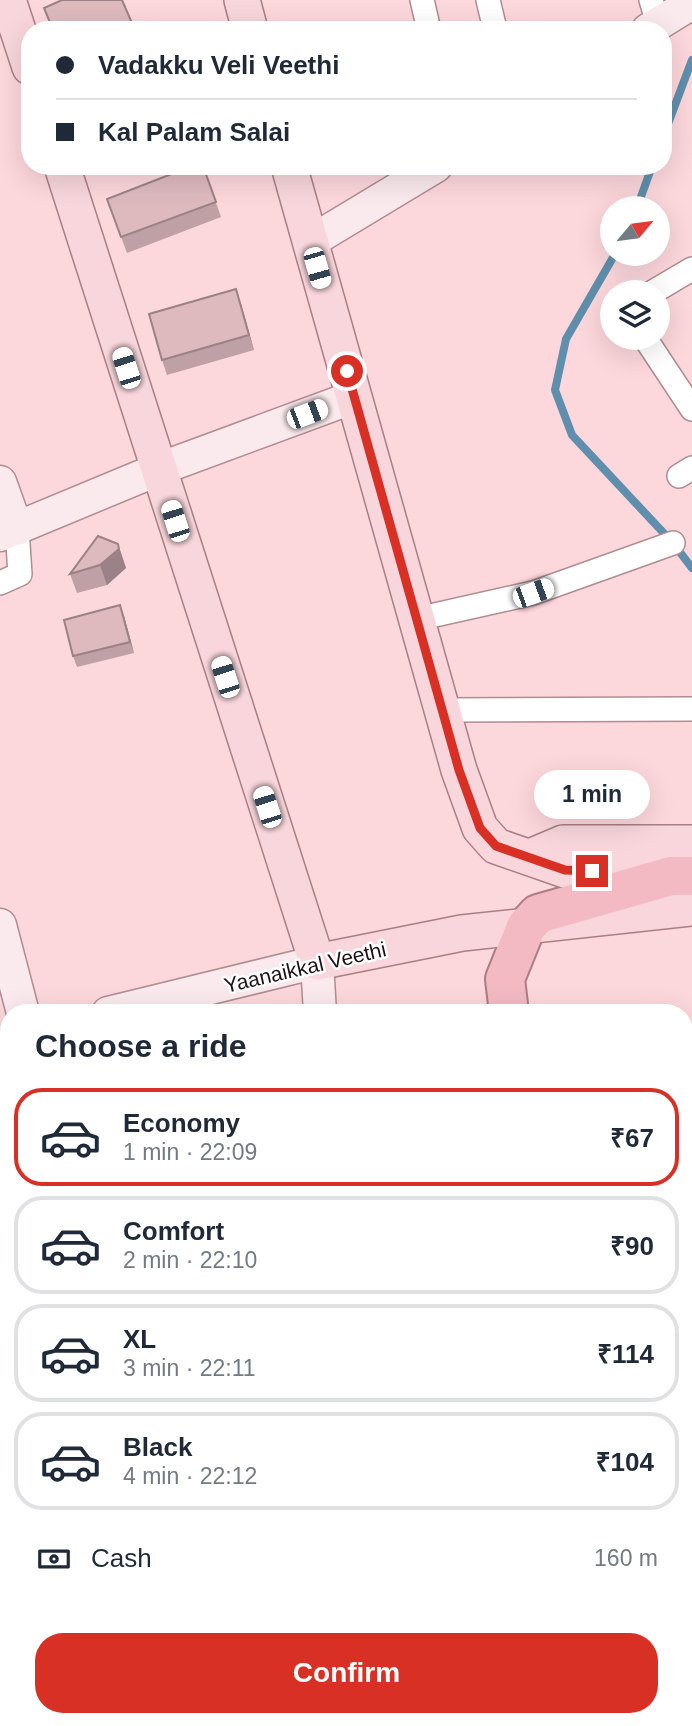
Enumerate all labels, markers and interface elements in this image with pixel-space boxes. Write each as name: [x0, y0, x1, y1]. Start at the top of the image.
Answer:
text: Vadakku Veli Veethi: [98, 50, 339, 80]
text: Kal Palam Salai: [98, 117, 290, 147]
north arrow: [600, 196, 670, 266]
map controls: [600, 196, 670, 350]
car: [302, 245, 333, 291]
button: layers: [600, 280, 670, 350]
car: [110, 345, 143, 391]
route start: [331, 355, 363, 387]
car: [284, 397, 331, 431]
car: [159, 498, 192, 544]
car: [510, 576, 557, 610]
car: [209, 654, 242, 700]
callout: 1 min: [534, 770, 650, 818]
text: 1 min: [562, 781, 622, 807]
car: [251, 784, 284, 830]
route end: [576, 855, 608, 887]
street label: Yaanaikkal Veethi: [222, 937, 388, 997]
text: Choose a ride: [35, 1028, 247, 1064]
icon: car: [39, 1106, 102, 1169]
text: Economy: [123, 1108, 240, 1138]
text: ₹67: [610, 1123, 654, 1153]
text: 1 min · 22:09: [123, 1139, 257, 1165]
icon: car: [39, 1214, 102, 1277]
text: Comfort: [123, 1216, 224, 1246]
text: ₹90: [610, 1231, 654, 1261]
text: 2 min · 22:10: [123, 1247, 257, 1273]
icon: car: [39, 1322, 102, 1385]
text: XL: [123, 1324, 156, 1354]
text: ₹114: [597, 1339, 654, 1369]
text: 3 min · 22:11: [123, 1355, 256, 1381]
icon: car: [39, 1430, 102, 1493]
text: Black: [123, 1432, 192, 1462]
text: ₹104: [596, 1447, 654, 1477]
text: 4 min · 22:12: [123, 1463, 257, 1489]
icon: cash: [35, 1540, 73, 1578]
text: Cash: [91, 1543, 152, 1573]
text: 160 m: [594, 1545, 658, 1571]
button: Confirm: [35, 1633, 658, 1713]

